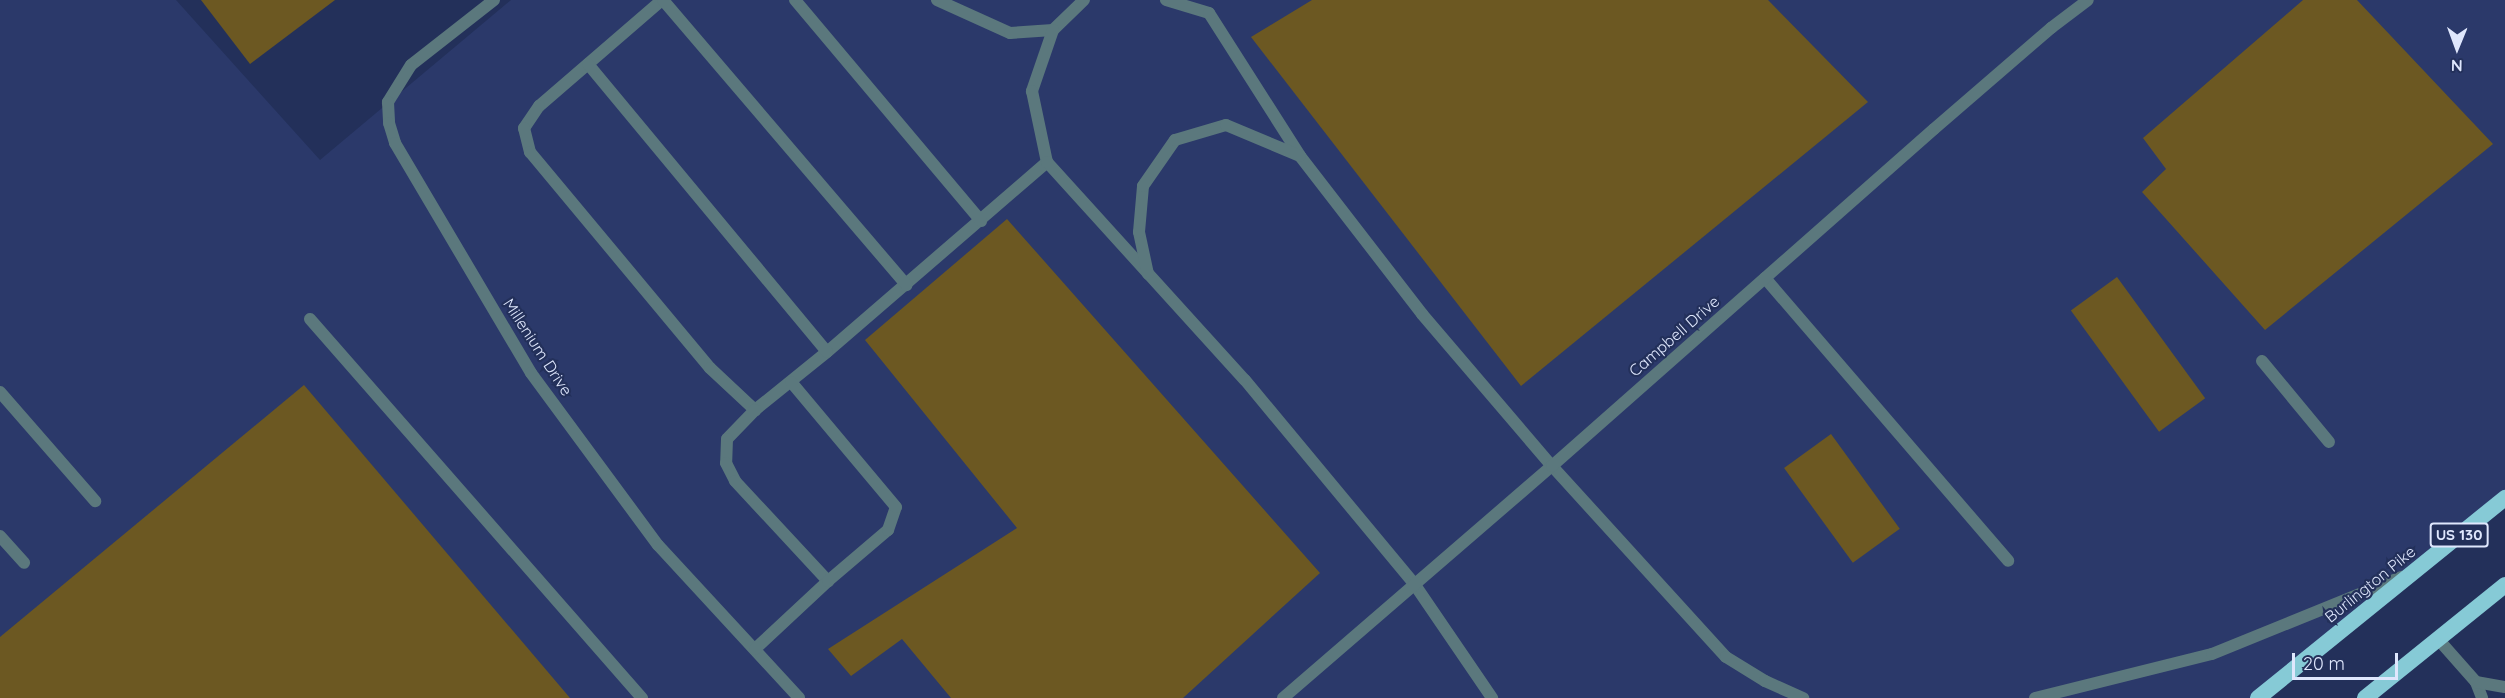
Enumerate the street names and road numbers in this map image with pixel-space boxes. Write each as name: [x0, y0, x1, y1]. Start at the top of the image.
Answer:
street label: Campbell Drive: [1625, 292, 1723, 380]
street label: Millenium Drive: [499, 295, 577, 399]
road number: US 130: [2429, 523, 2489, 547]
street label: Burlington Pike: [2321, 542, 2419, 626]

